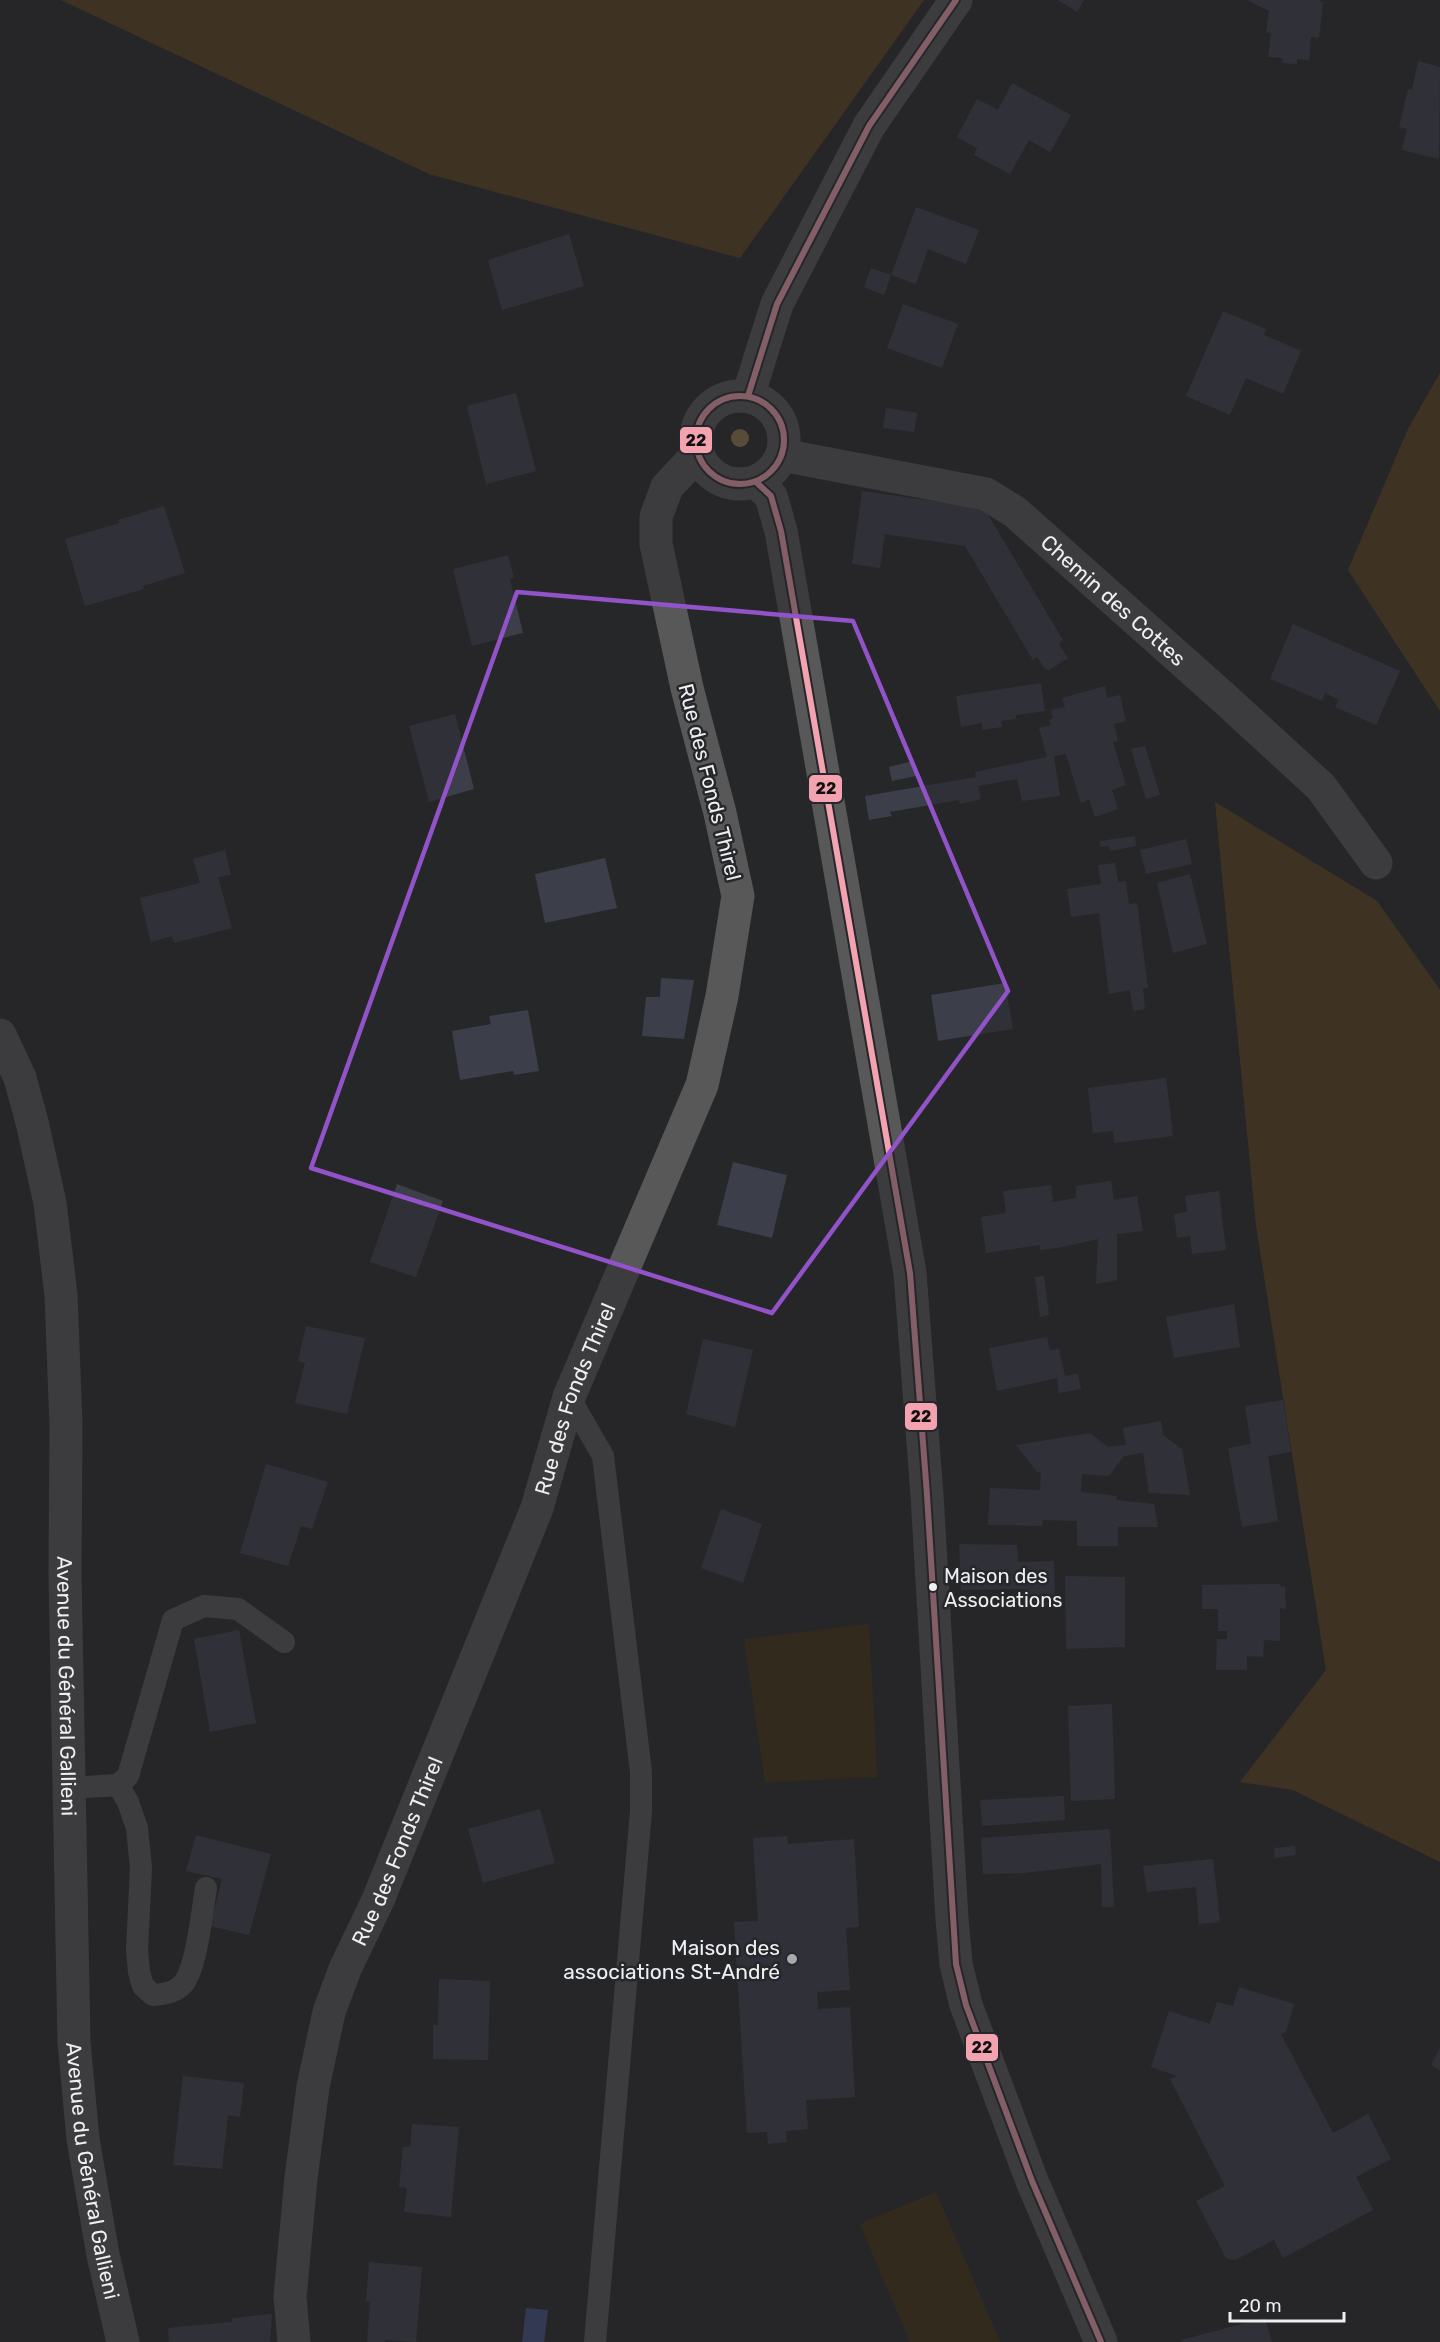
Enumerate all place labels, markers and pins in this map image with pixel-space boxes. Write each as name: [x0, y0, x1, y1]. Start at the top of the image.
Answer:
place label: Maison des Associations: [944, 1564, 1063, 1612]
marker: Maison des Associations: [927, 1581, 939, 1593]
place label: Maison des associations St-André: [563, 1935, 780, 1984]
marker: Maison des associations St-André: [785, 1952, 799, 1966]

